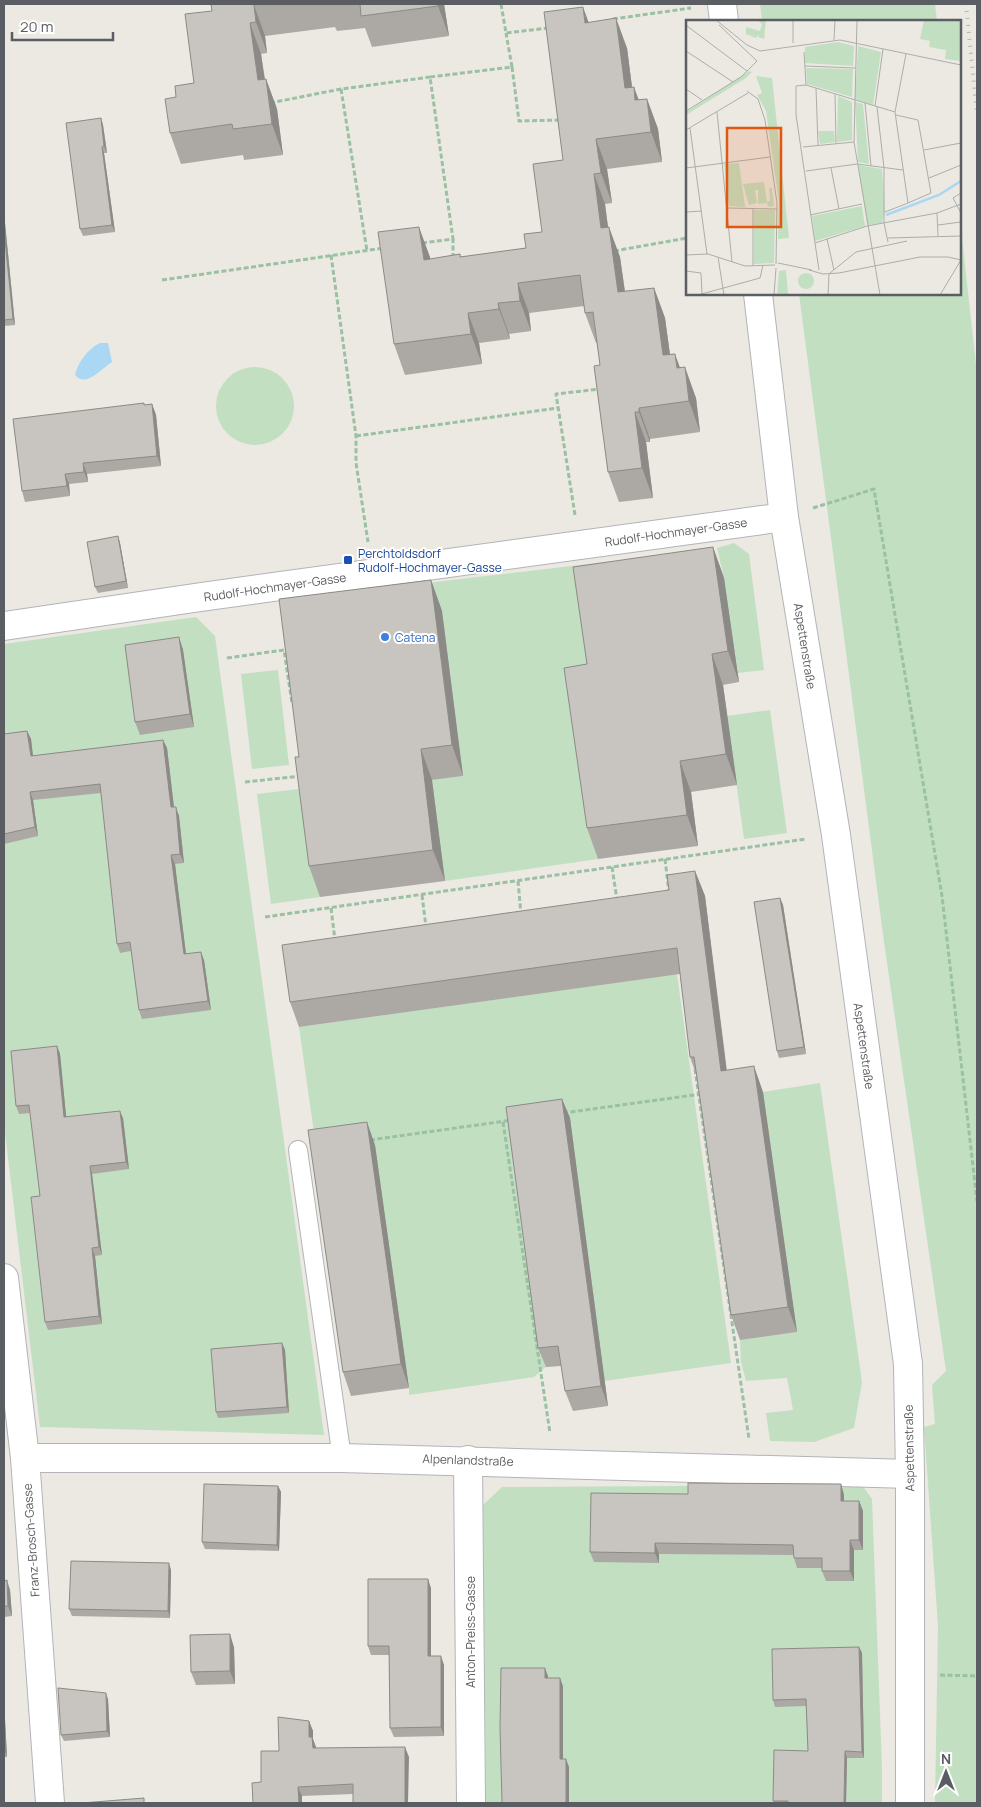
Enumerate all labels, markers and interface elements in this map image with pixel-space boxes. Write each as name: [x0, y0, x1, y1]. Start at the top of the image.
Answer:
scale bar: [12, 10, 114, 42]
text: 20 m: [20, 16, 53, 37]
inset map: [686, 20, 961, 295]
street label: Rudolf-Hochmayer-Gasse: [604, 514, 748, 550]
place label: Perchtoldsdorf Rudolf-Hochmayer-Gasse: [358, 545, 502, 576]
marker: Perchtoldsdorf Rudolf-Hochmayer-Gasse: [342, 554, 354, 566]
street label: Rudolf-Hochmayer-Gasse: [203, 569, 347, 605]
street label: Aspettenstraße: [790, 602, 820, 690]
place label: Catena: [395, 629, 435, 646]
marker: Catena: [379, 631, 391, 643]
street label: Aspettenstraße: [850, 1002, 878, 1090]
street label: Aspettenstraße: [900, 1404, 918, 1492]
street label: Alpenlandstraße: [422, 1450, 514, 1470]
street label: Franz-Brosch-Gasse: [19, 1483, 43, 1597]
street label: Anton-Preiss-Gasse: [462, 1576, 479, 1688]
north arrow: [921, 1747, 971, 1797]
text: N: [941, 1749, 951, 1768]

